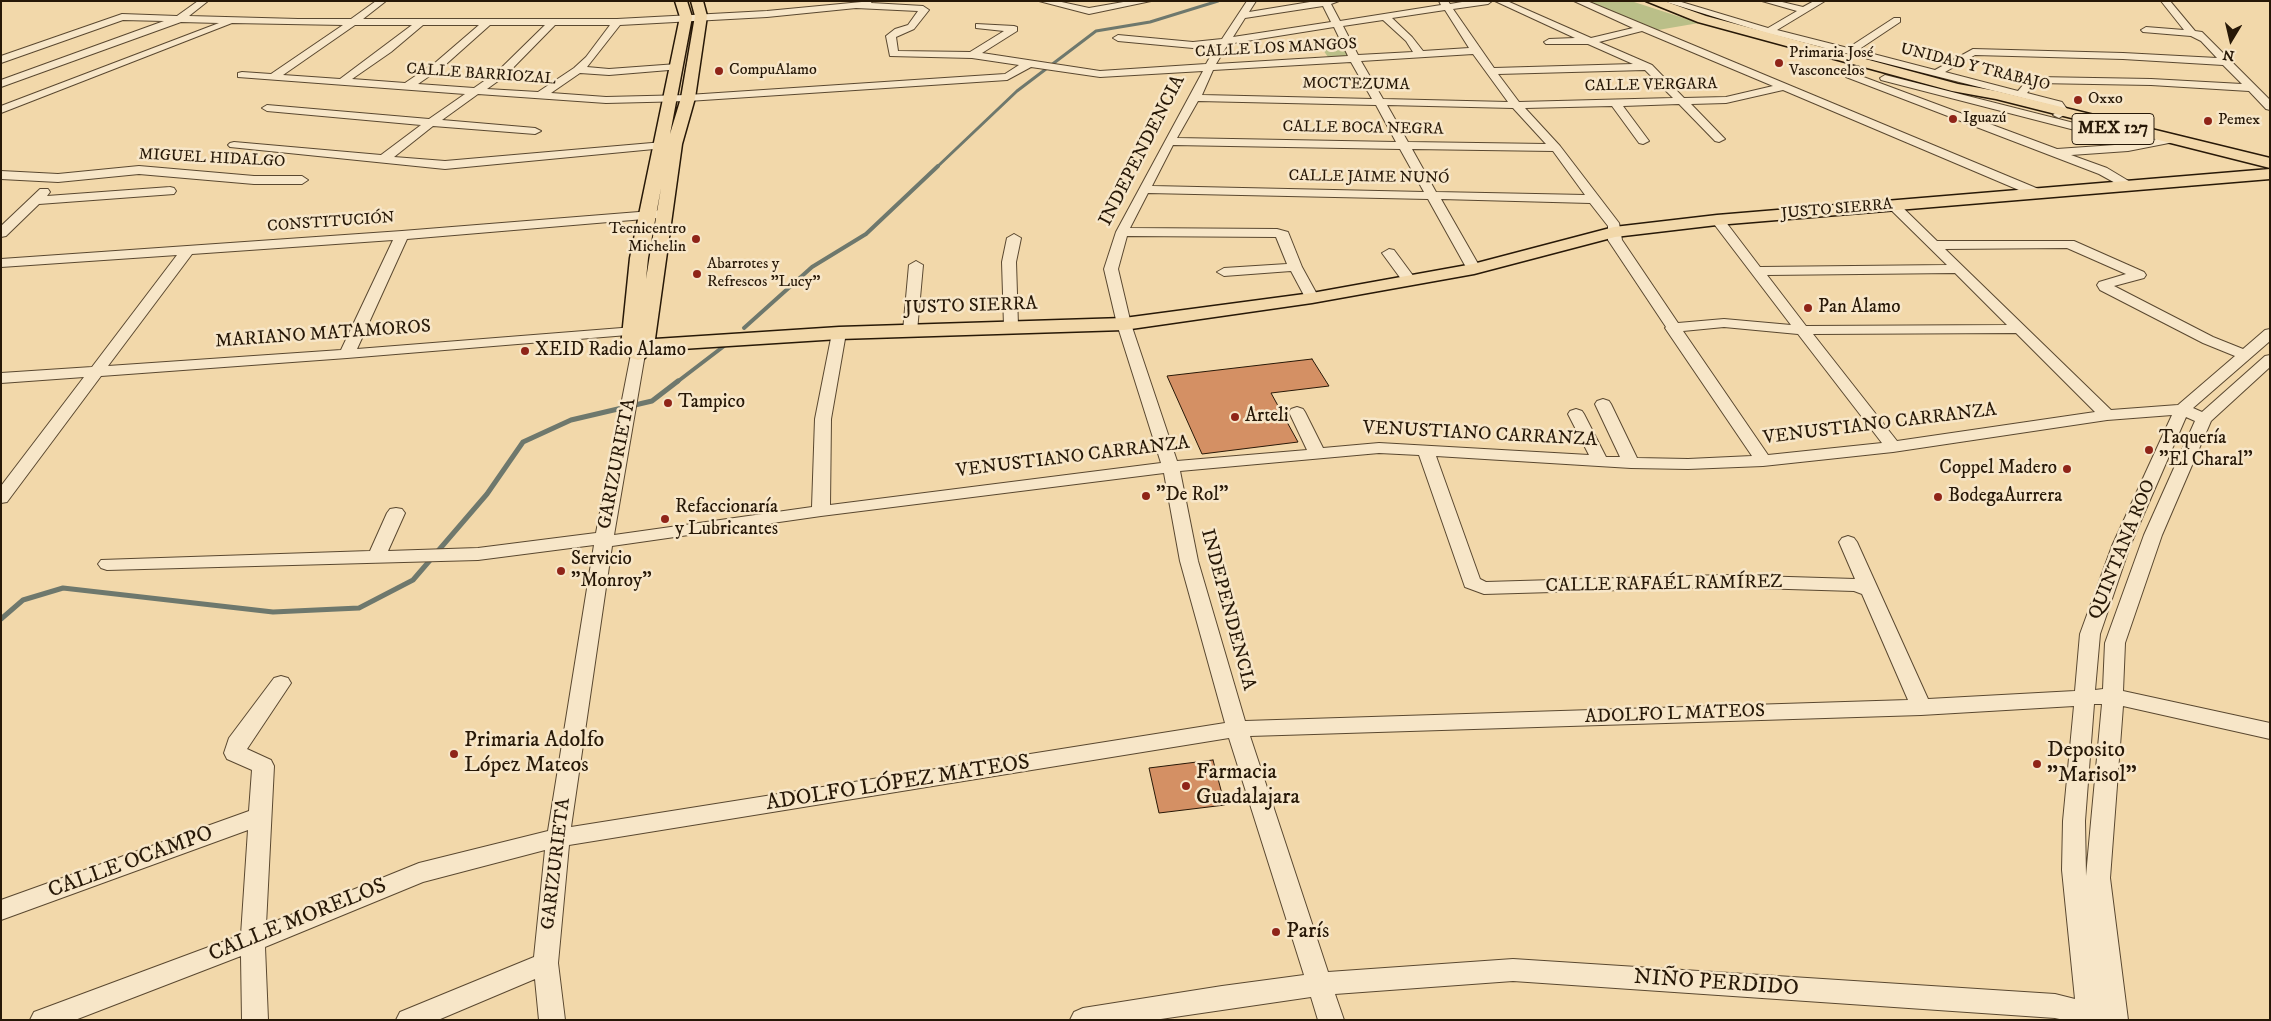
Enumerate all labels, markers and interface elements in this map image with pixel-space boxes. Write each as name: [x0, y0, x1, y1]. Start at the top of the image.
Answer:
north arrow: [2206, 15, 2256, 65]
street label: CALLE LOS MANGOS: [1195, 35, 1357, 63]
street label: UNIDAD Y TRABAJO: [1898, 40, 2052, 96]
place label: Primaria José Vasconcelos: [1789, 44, 1873, 82]
text: N: [2222, 45, 2236, 65]
marker: Primaria José Vasconcelos: [1773, 57, 1785, 69]
street label: CALLE BARRIOZAL: [406, 60, 556, 90]
place label: CompuAlamo: [729, 61, 817, 81]
marker: CompuAlamo: [713, 65, 725, 77]
street label: INDEPENDENCIA: [1095, 72, 1191, 230]
street label: MOCTEZUMA: [1302, 74, 1410, 96]
street label: CALLE VERGARA: [1584, 75, 1718, 97]
place label: Oxxo: [2088, 90, 2123, 110]
marker: Oxxo: [2072, 94, 2084, 106]
place label: Iguazú: [1963, 109, 2007, 129]
place label: Pemex: [2218, 111, 2260, 131]
marker: Iguazú: [1947, 113, 1959, 125]
road number: MEX 127: [2072, 114, 2154, 144]
marker: Pemex: [2202, 115, 2214, 127]
street label: CALLE BOCA NEGRA: [1282, 118, 1444, 140]
street label: MIGUEL HIDALGO: [138, 146, 286, 172]
street label: CALLE JAIME NUNÓ: [1288, 167, 1450, 189]
street label: JUSTO SIERRA: [1780, 196, 1894, 224]
street label: CONSTITUCIÓN: [267, 209, 395, 237]
place label: Tecnicentro Michelin: [609, 220, 686, 258]
marker: Tecnicentro Michelin: [690, 233, 702, 245]
place label: Abarrotes y Refrescos "Lucy": [707, 255, 820, 293]
marker: Abarrotes y Refrescos "Lucy": [691, 268, 703, 280]
street label: JUSTO SIERRA: [904, 293, 1038, 321]
place label: Pan Alamo: [1818, 297, 1900, 319]
marker: Pan Alamo: [1802, 302, 1814, 314]
street label: MARIANO MATAMOROS: [214, 316, 432, 354]
place label: XEID Radio Alamo: [535, 340, 686, 362]
marker: XEID Radio Alamo: [519, 345, 531, 357]
place label: Tampico: [678, 392, 745, 414]
street label: GARIZURIETA: [594, 397, 642, 531]
marker: Tampico: [662, 397, 674, 409]
street label: VENUSTIANO CARRANZA: [1762, 399, 1998, 451]
place label: Arteli: [1245, 406, 1289, 428]
marker: Arteli: [1229, 411, 1241, 423]
street label: VENUSTIANO CARRANZA: [1362, 417, 1598, 453]
place label: Taquería "El Charal": [2159, 428, 2253, 472]
street label: VENUSTIANO CARRANZA: [955, 432, 1191, 484]
marker: Taquería "El Charal": [2143, 444, 2155, 456]
place label: Coppel Madero: [1939, 458, 2057, 480]
marker: Coppel Madero: [2061, 463, 2073, 475]
street label: QUINTANA ROO: [2085, 477, 2161, 623]
place label: "De Rol": [1156, 485, 1228, 507]
place label: BodegaAurrera: [1948, 486, 2062, 508]
marker: "De Rol": [1140, 490, 1152, 502]
marker: BodegaAurrera: [1932, 491, 1944, 503]
place label: Refaccionaría y Lubricantes: [675, 497, 778, 541]
marker: Refaccionaría y Lubricantes: [659, 513, 671, 525]
street label: INDEPENDENCIA: [1194, 527, 1260, 693]
place label: Servicio "Monroy": [571, 549, 652, 593]
marker: Servicio "Monroy": [555, 565, 567, 577]
street label: CALLE RAFAÉL RAMÍREZ: [1545, 572, 1783, 598]
street label: ADOLFO L MATEOS: [1584, 700, 1766, 730]
place label: Primaria Adolfo López Mateos: [464, 728, 604, 779]
place label: Deposito "Marisol": [2047, 738, 2137, 789]
marker: Primaria Adolfo López Mateos: [448, 748, 460, 760]
street label: ADOLFO LÓPEZ MATEOS: [764, 750, 1032, 818]
marker: Deposito "Marisol": [2031, 758, 2043, 770]
place label: Farmacia Guadalajara: [1196, 760, 1300, 811]
marker: Farmacia Guadalajara: [1180, 780, 1192, 792]
street label: GARIZURIETA: [538, 797, 576, 931]
street label: CALLE OCAMPO: [45, 821, 217, 905]
street label: CALLE MORELOS: [205, 873, 391, 969]
place label: París: [1286, 919, 1329, 945]
marker: París: [1270, 926, 1282, 938]
street label: NIÑO PERDIDO: [1633, 965, 1799, 1003]

